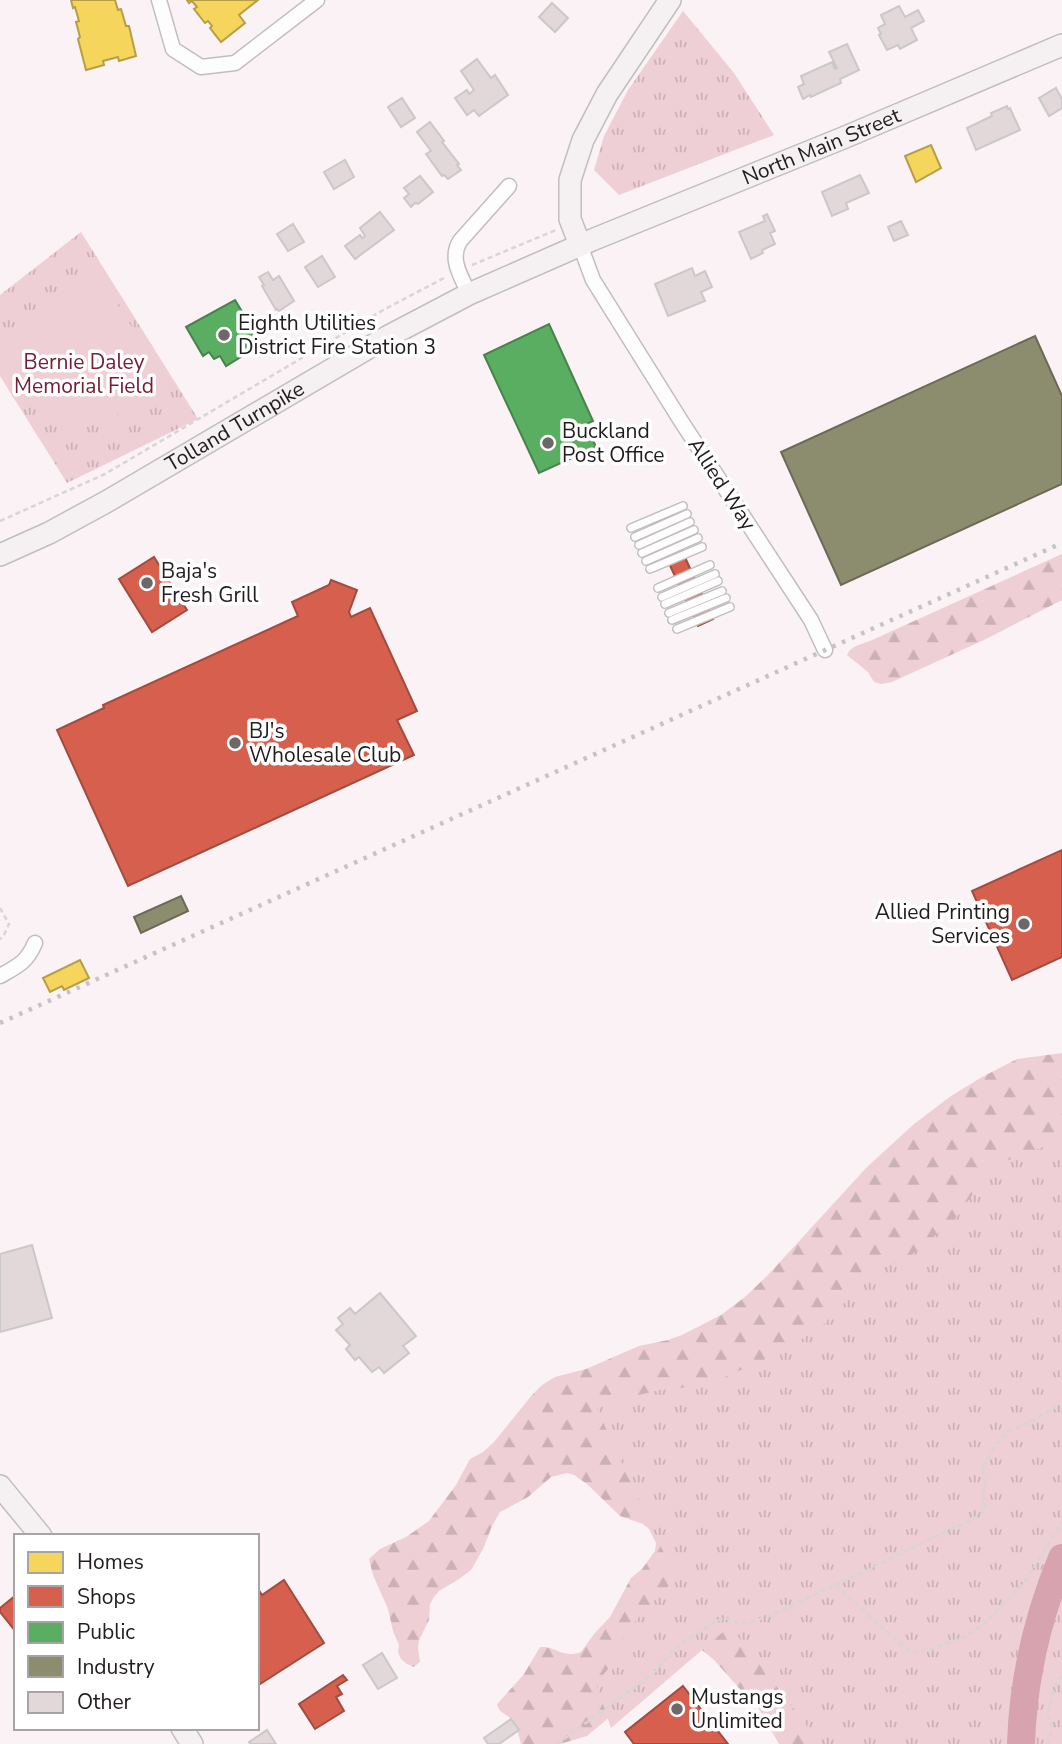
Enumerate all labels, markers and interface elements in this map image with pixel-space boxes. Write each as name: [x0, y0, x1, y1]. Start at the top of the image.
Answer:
street label: North Main Street: [738, 101, 905, 192]
place label: Eighth Utilities District Fire Station 3: [238, 309, 436, 361]
marker: Eighth Utilities District Fire Station 3: [216, 327, 232, 343]
park label: Bernie Daley Memorial Field: [14, 348, 154, 400]
street label: Tolland Turnpike: [160, 375, 310, 478]
place label: Buckland Post Office: [562, 417, 664, 469]
street label: Allied Way: [682, 432, 762, 536]
marker: Buckland Post Office: [540, 435, 556, 451]
place label: Baja's Fresh Grill: [161, 557, 259, 609]
marker: Baja's Fresh Grill: [139, 575, 155, 591]
place label: BJ's Wholesale Club: [249, 717, 401, 769]
marker: BJ's Wholesale Club: [227, 735, 243, 751]
place label: Allied Printing Services: [875, 898, 1010, 950]
marker: Allied Printing Services: [1016, 916, 1032, 932]
legend: [14, 1534, 259, 1730]
text: Homes: [77, 1548, 144, 1576]
text: Shops: [77, 1583, 136, 1611]
text: Public: [77, 1618, 135, 1646]
text: Industry: [77, 1653, 155, 1681]
place label: Mustangs Unlimited: [691, 1683, 784, 1735]
text: Other: [77, 1688, 132, 1716]
marker: Mustangs Unlimited: [669, 1701, 685, 1717]

